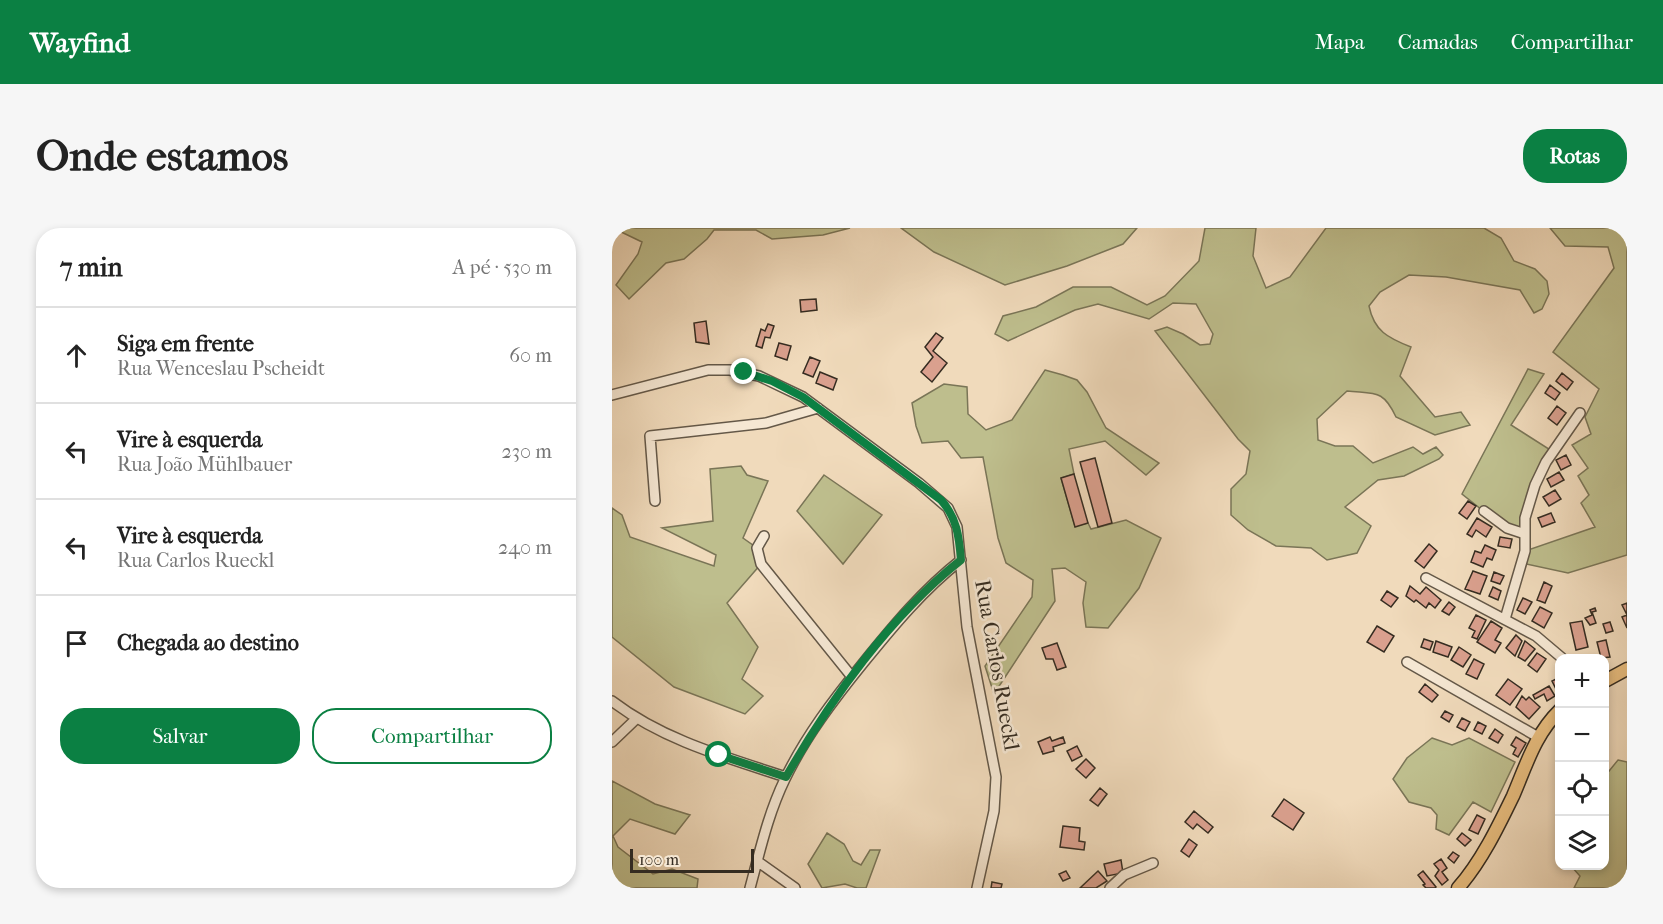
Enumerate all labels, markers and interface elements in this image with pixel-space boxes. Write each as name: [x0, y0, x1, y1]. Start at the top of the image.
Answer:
text: Wayfind: [30, 26, 130, 59]
text: Mapa: [1315, 30, 1365, 54]
text: Camadas: [1398, 30, 1478, 54]
text: Compartilhar: [1511, 30, 1633, 54]
button: Rotas: [1523, 129, 1627, 183]
text: Onde estamos: [36, 132, 288, 181]
text: 7 min: [60, 252, 123, 283]
text: A pé · 530 m: [453, 256, 552, 279]
text: Siga em frente: [117, 331, 254, 357]
icon: ahead: [60, 339, 93, 372]
text: 60 m: [509, 344, 552, 367]
text: Rua Wenceslau Pscheidt: [117, 357, 325, 380]
route end: [730, 358, 756, 384]
text: Vire à esquerda: [117, 427, 262, 453]
icon: left: [60, 435, 93, 468]
text: 230 m: [502, 440, 552, 463]
text: Rua João Mühlbauer: [117, 453, 292, 476]
text: Vire à esquerda: [117, 523, 262, 549]
icon: left: [60, 531, 93, 564]
text: 240 m: [498, 536, 552, 559]
text: Rua Carlos Rueckl: [117, 549, 274, 572]
street label: Rua Carlos Rueckl: [969, 578, 1025, 752]
icon: arrive: [60, 627, 93, 660]
text: Chegada ao destino: [117, 630, 299, 656]
map controls: [1555, 654, 1609, 870]
button: +: [1555, 654, 1609, 708]
button: Salvar: [60, 708, 300, 764]
button: Compartilhar: [312, 708, 552, 764]
button: −: [1555, 708, 1609, 762]
route start: [705, 741, 731, 767]
button: locate: [1555, 762, 1609, 816]
button: layers: [1555, 816, 1609, 870]
scale bar: [630, 846, 754, 874]
text: 100 m: [639, 850, 679, 869]

